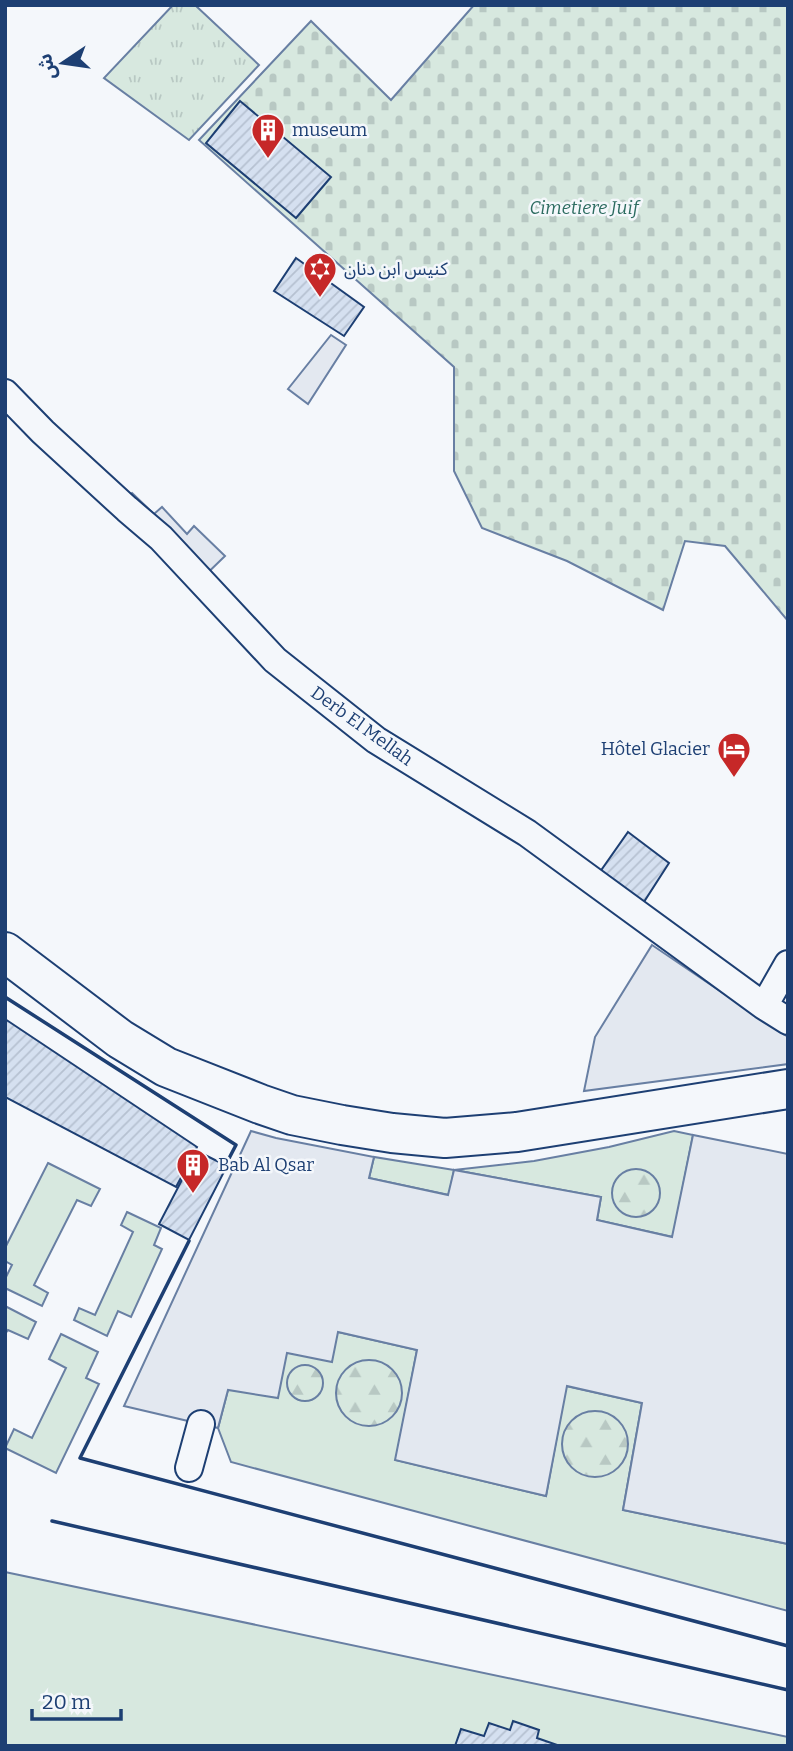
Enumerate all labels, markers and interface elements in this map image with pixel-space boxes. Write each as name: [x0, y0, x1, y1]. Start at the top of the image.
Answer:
north arrow: [28, 28, 98, 98]
text: ش: [33, 51, 61, 82]
building icon: museum: [249, 111, 287, 160]
place label: museum: [292, 119, 367, 141]
park label: Cimetiere Juif: [530, 197, 642, 219]
synagogue icon: كنيس ابن دنان: [301, 250, 339, 299]
place label: كنيس ابن دنان: [344, 258, 448, 280]
street label: Derb El Mellah: [307, 682, 417, 770]
hotel icon: Hôtel Glacier: [715, 730, 753, 779]
place label: Hôtel Glacier: [601, 738, 710, 760]
building icon: Bab Al Qsar: [174, 1146, 212, 1195]
place label: Bab Al Qsar: [218, 1154, 314, 1176]
scale bar: [32, 1678, 121, 1722]
text: 20 m: [42, 1689, 91, 1715]

